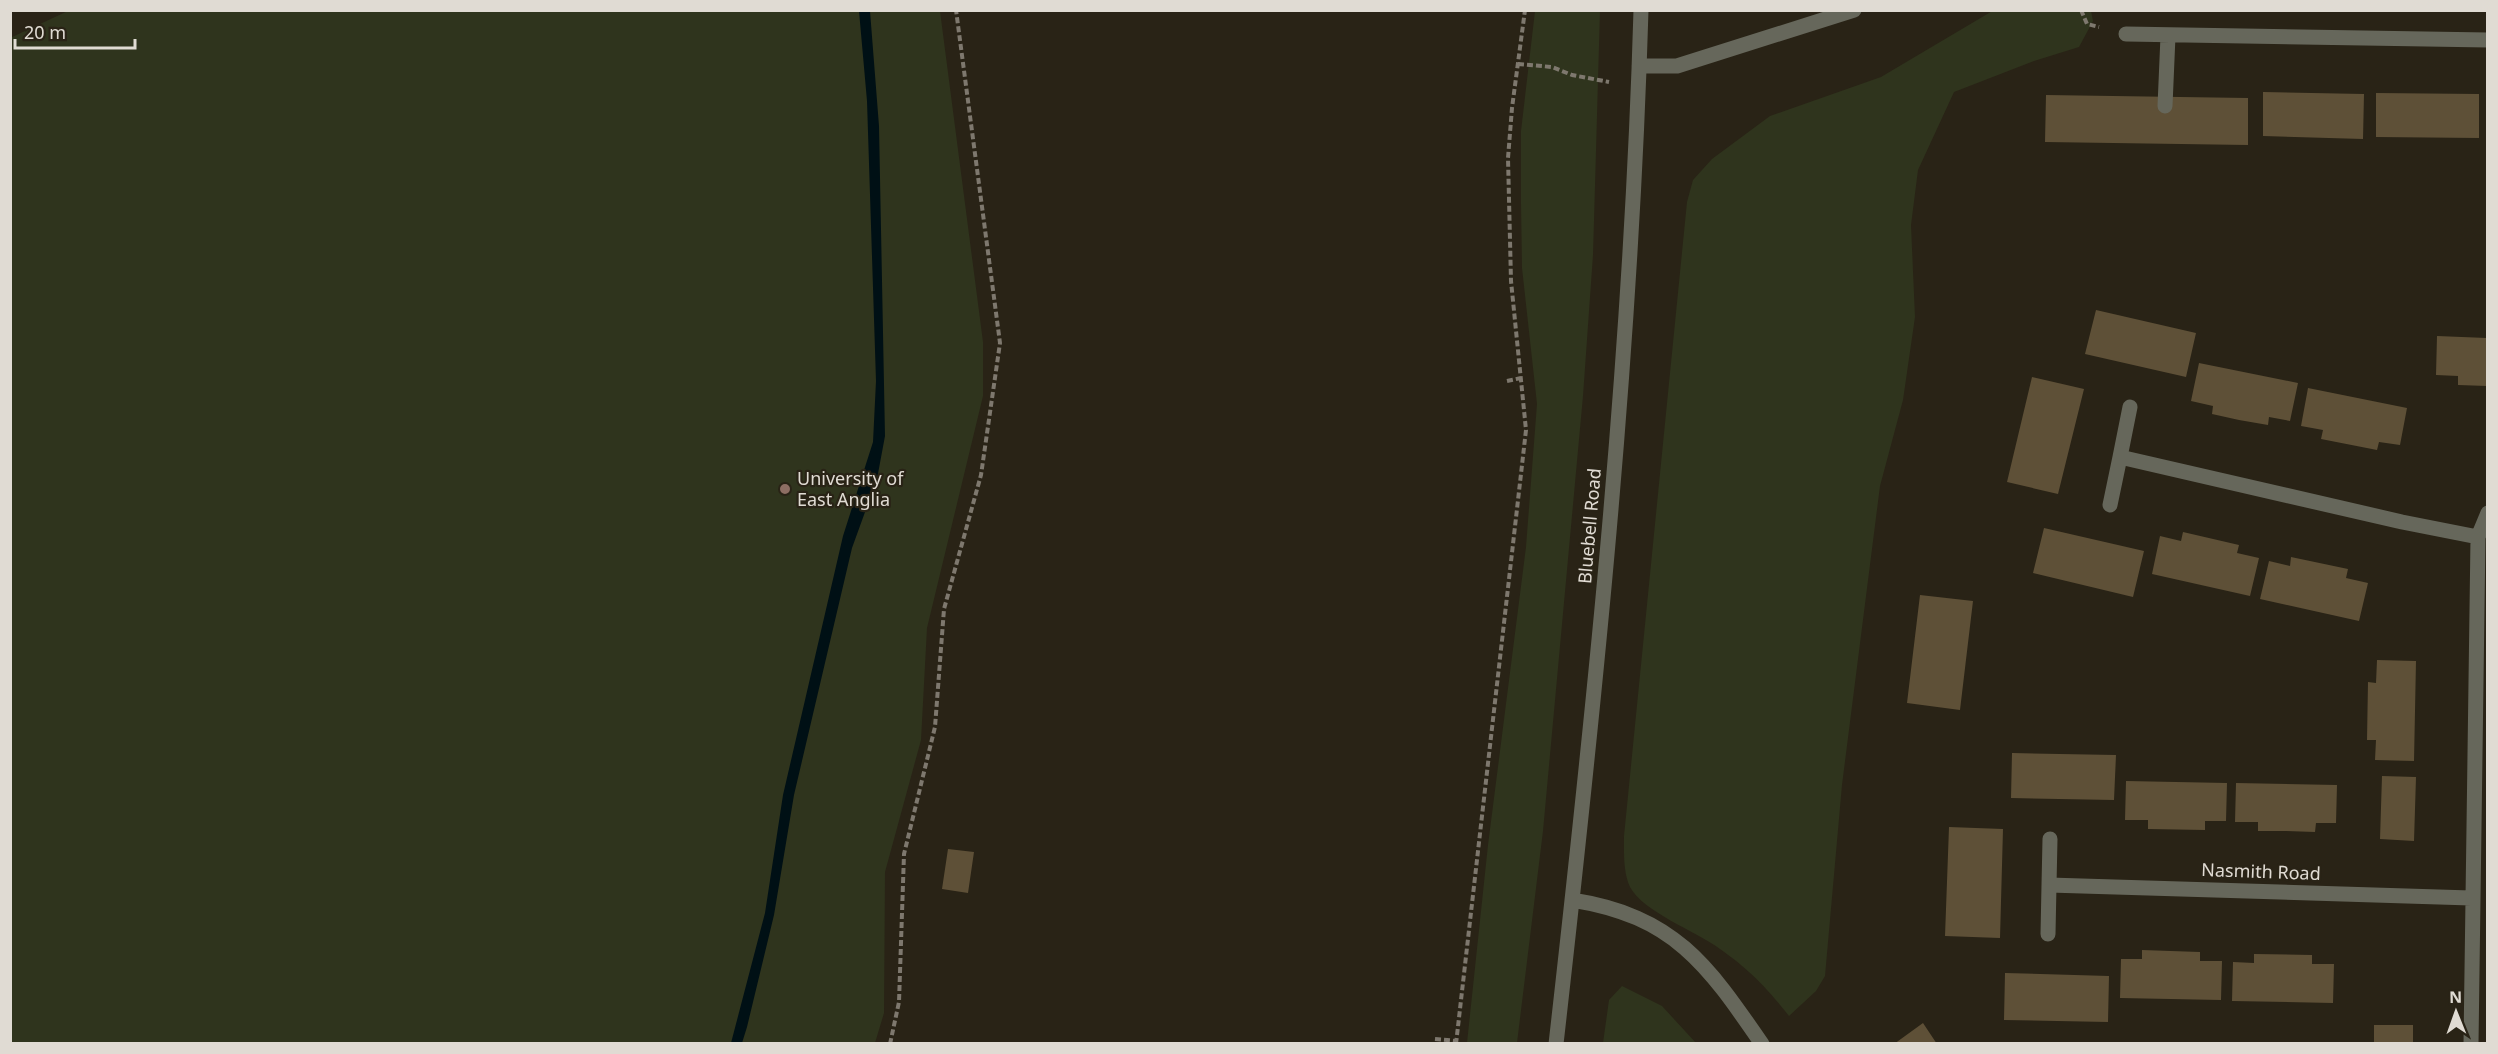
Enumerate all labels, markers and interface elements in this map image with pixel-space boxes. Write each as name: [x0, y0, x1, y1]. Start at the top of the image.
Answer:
scale bar: [15, 12, 135, 50]
text: 20 m: [24, 20, 66, 44]
place label: University of East Anglia: [797, 466, 904, 511]
street label: Bluebell Road: [1572, 467, 1606, 585]
marker: University of East Anglia: [778, 482, 792, 496]
street label: Nasmith Road: [2201, 857, 2321, 885]
north arrow: [2426, 982, 2486, 1042]
text: N: [2449, 986, 2462, 1008]

